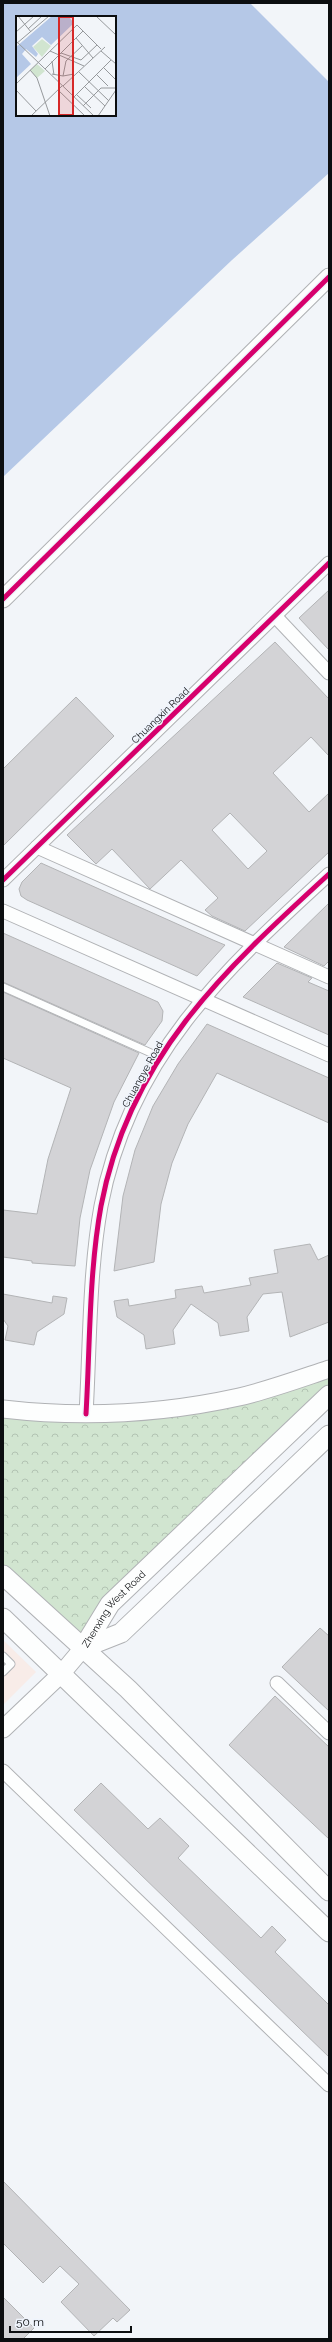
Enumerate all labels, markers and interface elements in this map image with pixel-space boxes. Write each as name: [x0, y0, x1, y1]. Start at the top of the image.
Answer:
inset map: [16, 16, 116, 116]
street label: Chuangxin Road: [129, 685, 191, 746]
street label: Chuangye Road: [120, 1039, 165, 1109]
street label: Zhenxing West Road: [80, 1568, 148, 1649]
scale bar: [10, 2308, 131, 2334]
text: 50 m: [16, 2315, 44, 2329]

